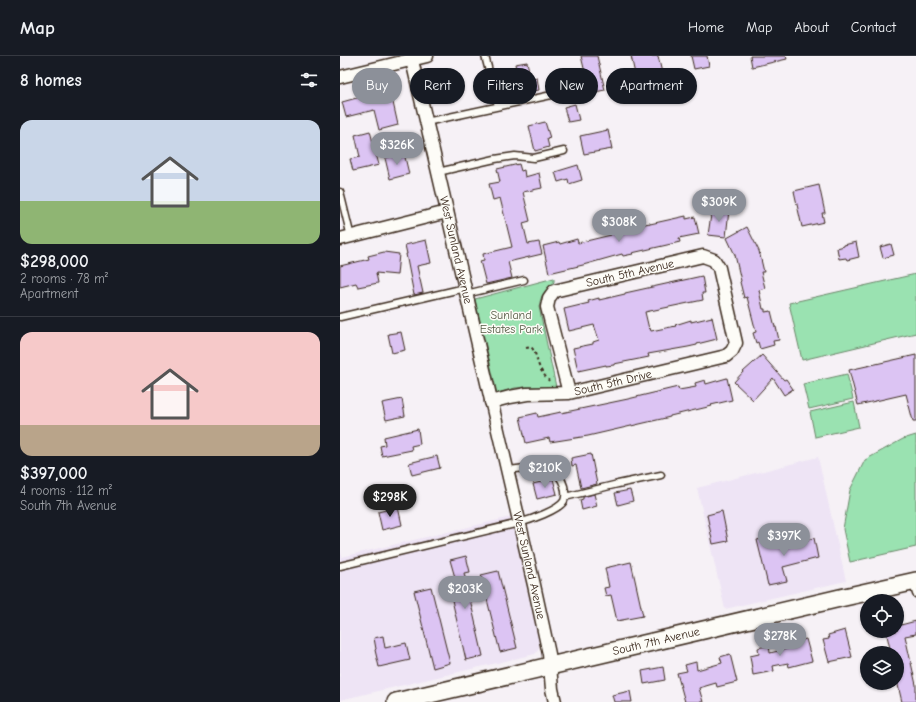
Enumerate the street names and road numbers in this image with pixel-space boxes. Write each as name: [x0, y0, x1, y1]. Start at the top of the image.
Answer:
street label: West Sunland Avenue: [437, 195, 475, 305]
street label: South 5th Avenue: [585, 256, 675, 290]
street label: South 5th Drive: [573, 367, 653, 399]
street label: West Sunland Avenue: [510, 510, 548, 621]
street label: South 7th Avenue: [611, 624, 701, 658]

